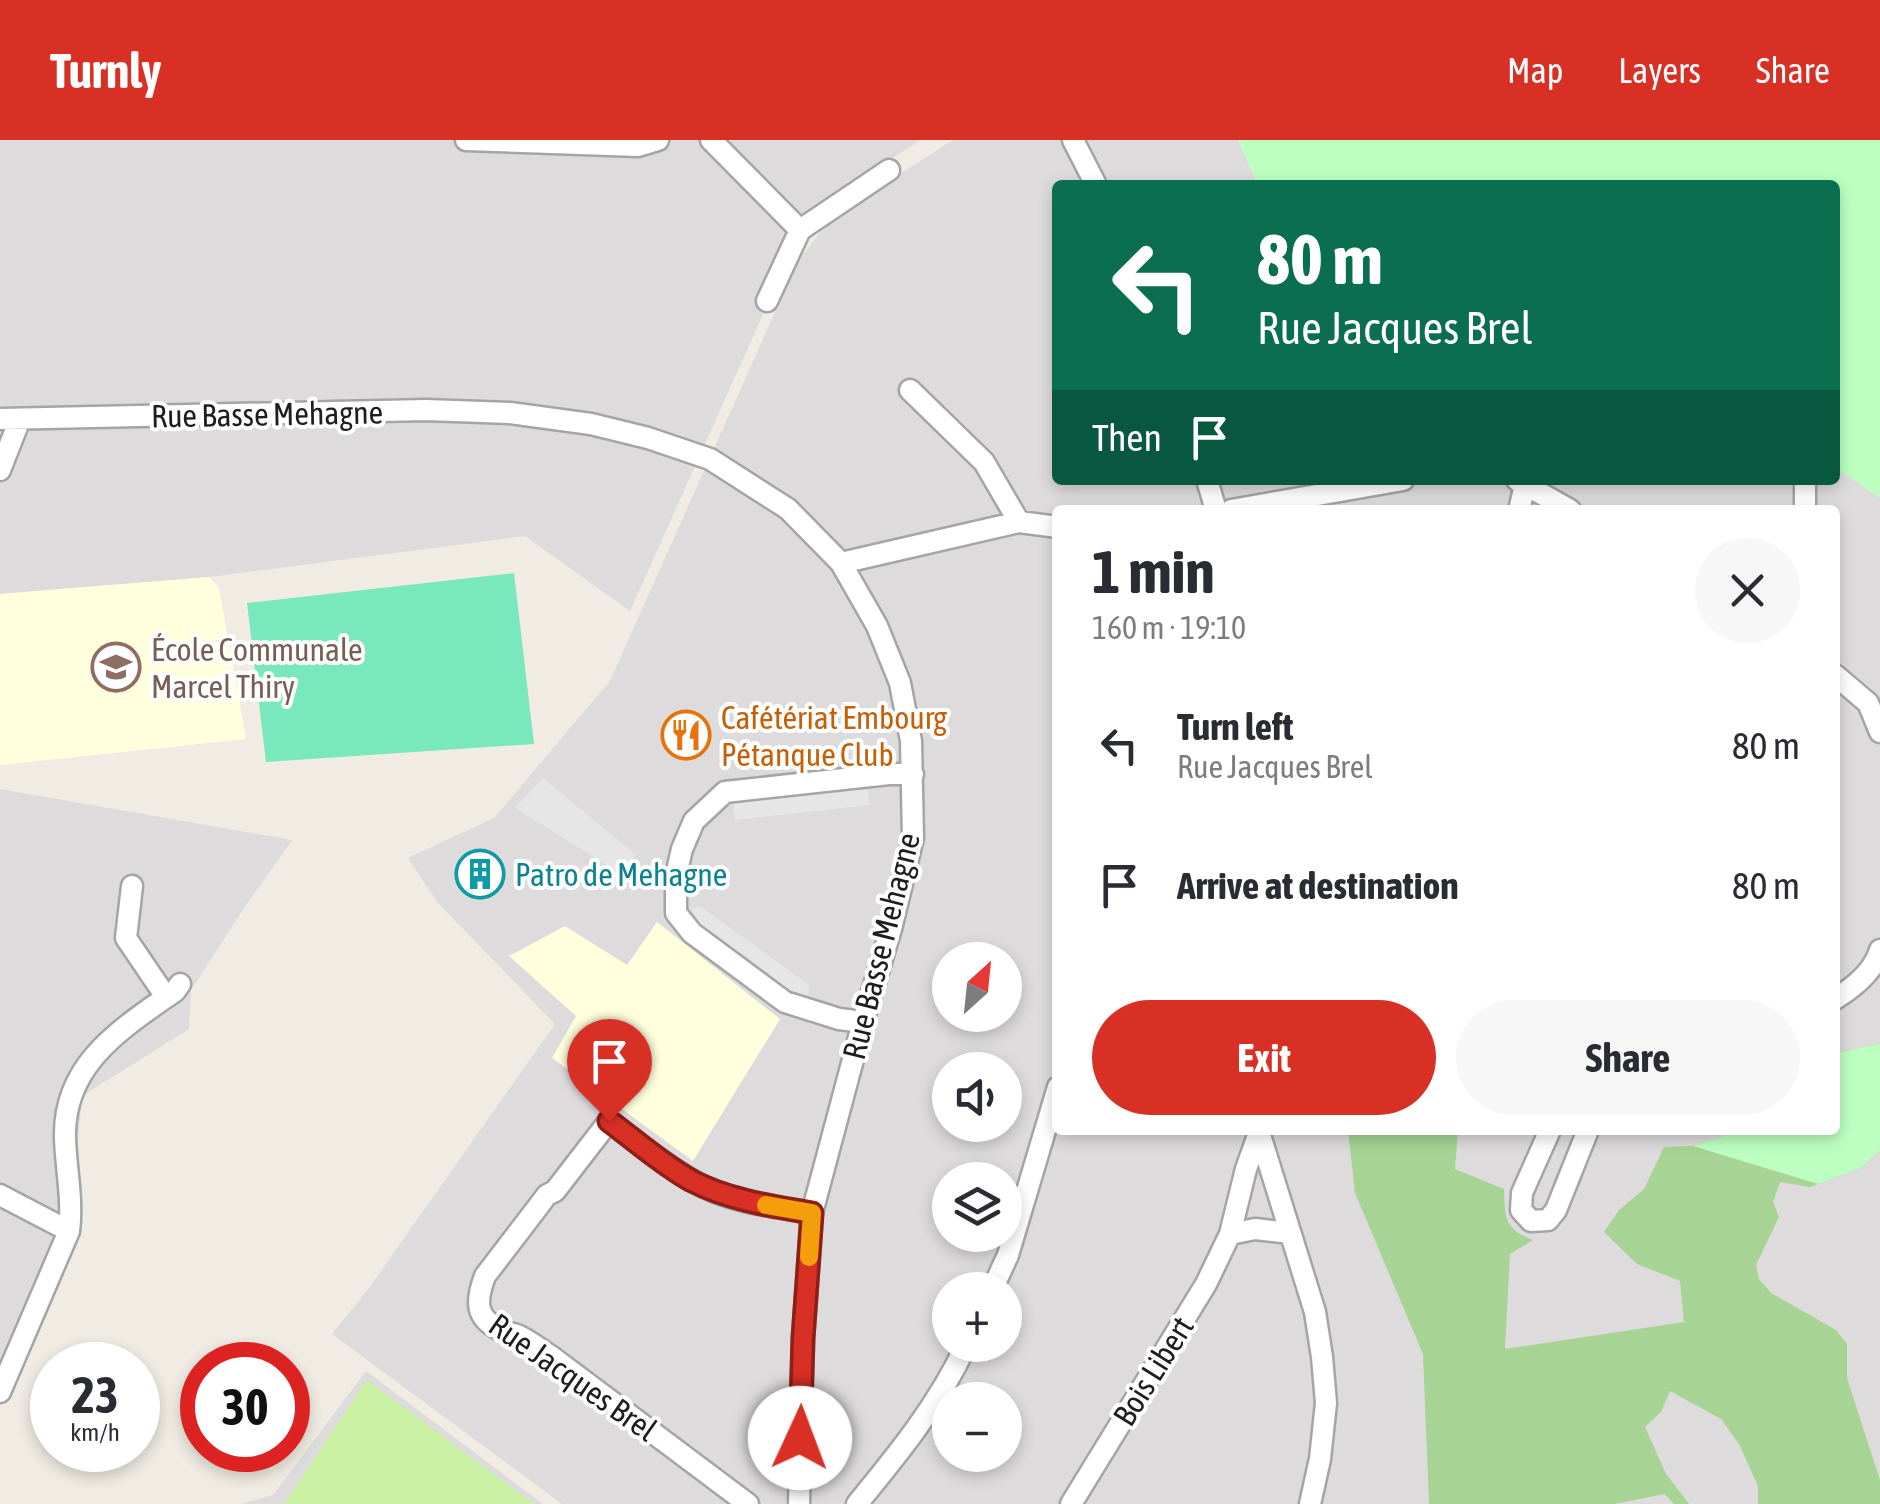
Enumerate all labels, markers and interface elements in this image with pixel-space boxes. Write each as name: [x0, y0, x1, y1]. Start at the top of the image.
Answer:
text: Turnly: [50, 43, 161, 98]
text: Map: [1507, 50, 1563, 90]
text: Layers: [1618, 50, 1701, 90]
text: Share: [1756, 50, 1830, 90]
text: 80 m: [1257, 219, 1383, 299]
icon: left: [1092, 220, 1222, 350]
text: Rue Jacques Brel: [1257, 302, 1532, 354]
street label: Rue Basse Mehagne: [151, 393, 383, 435]
icon: arrive: [1182, 410, 1237, 465]
text: Then: [1092, 416, 1162, 459]
text: 1 min: [1092, 537, 1215, 606]
button: close: [1695, 538, 1800, 643]
text: 160 m · 19:10: [1092, 609, 1246, 646]
place label: École Communale Marcel Thiry: [151, 631, 363, 705]
school or university icon: École Communale Marcel Thiry: [90, 641, 142, 693]
place label: Cafétériat Embourg Pétanque Club: [721, 699, 947, 773]
text: Turn left: [1177, 705, 1293, 748]
restaurant icon: Cafétériat Embourg Pétanque Club: [660, 709, 712, 761]
icon: left: [1092, 718, 1147, 773]
text: 80 m: [1732, 724, 1800, 767]
text: Rue Jacques Brel: [1177, 748, 1373, 785]
street label: Rue Basse Mehagne: [835, 829, 927, 1063]
building icon: Patro de Mehagne: [454, 848, 506, 900]
place label: Patro de Mehagne: [515, 856, 727, 893]
icon: arrive: [1092, 858, 1147, 913]
text: Arrive at destination: [1177, 864, 1459, 907]
text: 80 m: [1732, 864, 1800, 907]
north arrow: [932, 942, 1022, 1032]
map controls: [932, 942, 1022, 1472]
button: Exit: [1092, 1000, 1436, 1115]
button: Share: [1456, 1000, 1800, 1115]
pin: [567, 1019, 652, 1122]
icon: arrive: [582, 1034, 637, 1089]
button: sound: [932, 1052, 1022, 1142]
button: layers: [932, 1162, 1022, 1252]
button: +: [932, 1272, 1022, 1362]
street label: Rue Jacques Brel: [482, 1306, 664, 1449]
street label: Bois Libert: [1105, 1310, 1201, 1432]
speed limit sign: 30: [180, 1342, 310, 1472]
text: 23: [71, 1366, 118, 1424]
button: −: [932, 1382, 1022, 1472]
position arrow: [748, 1386, 852, 1490]
text: km/h: [70, 1418, 120, 1446]

